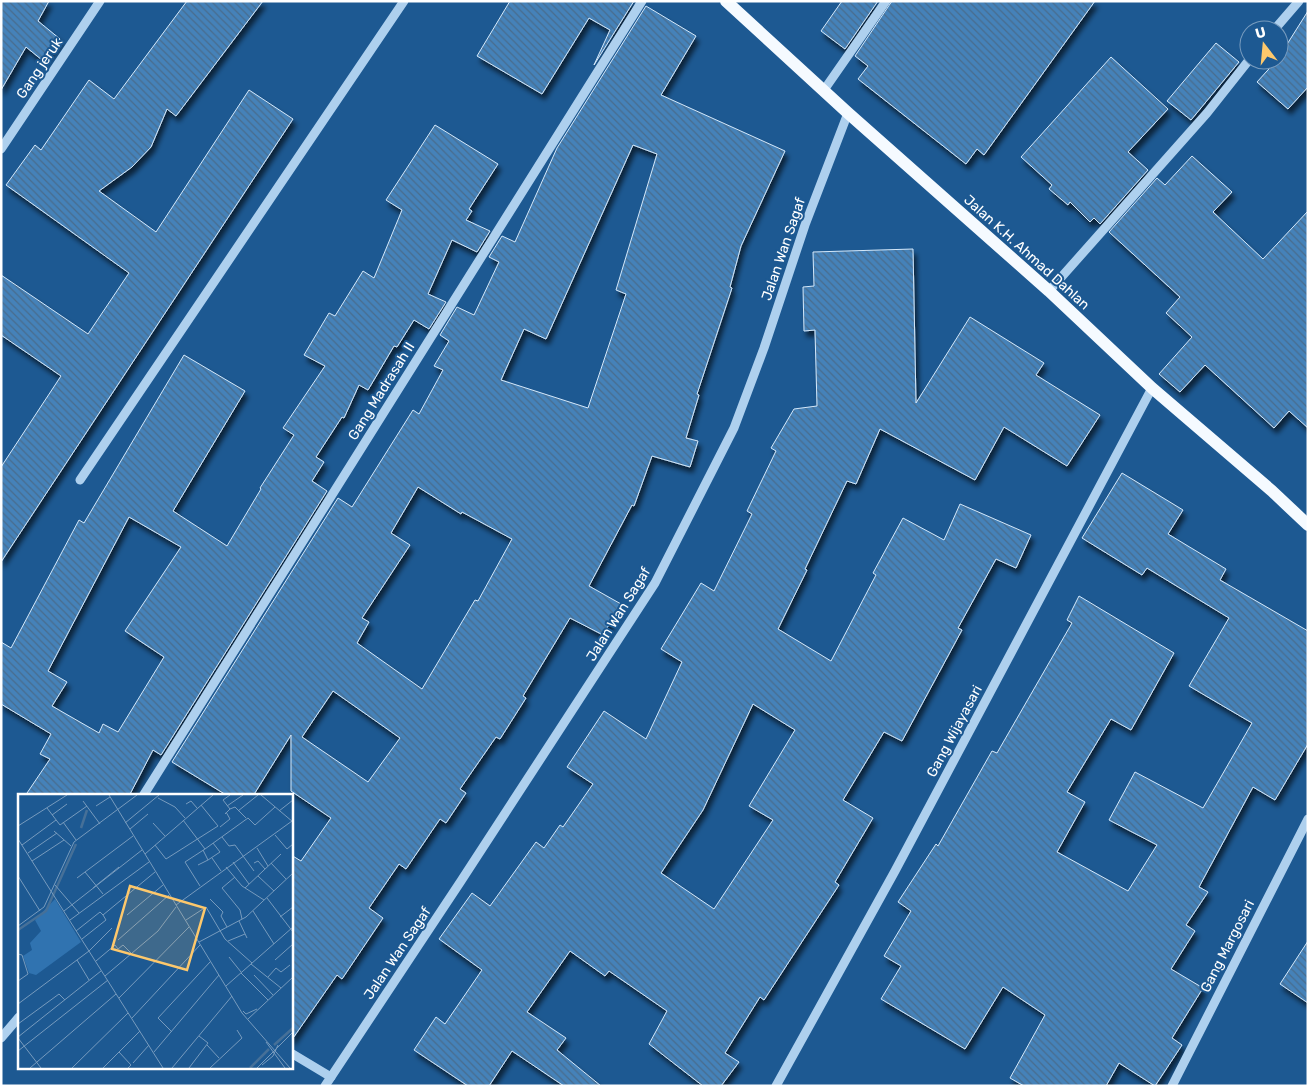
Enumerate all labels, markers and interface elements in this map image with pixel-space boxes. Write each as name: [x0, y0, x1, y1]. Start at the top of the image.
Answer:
north arrow: [1239, 20, 1289, 70]
text: U: [1253, 23, 1268, 43]
street label: Gang jeruk: [13, 34, 66, 102]
street label: Jalan K.H. Ahmad Dahlan: [960, 191, 1093, 313]
street label: Jalan Wan Sagaf: [758, 195, 809, 303]
street label: Gang Madrasah II: [345, 339, 418, 443]
street label: Jalan Wan Sagaf: [583, 564, 655, 664]
street label: Gang Wijayasari: [923, 682, 986, 780]
inset map: [18, 794, 292, 1070]
street label: Gang Margosari: [1197, 897, 1258, 995]
street label: Jalan Wan Sagaf: [360, 903, 435, 1003]

